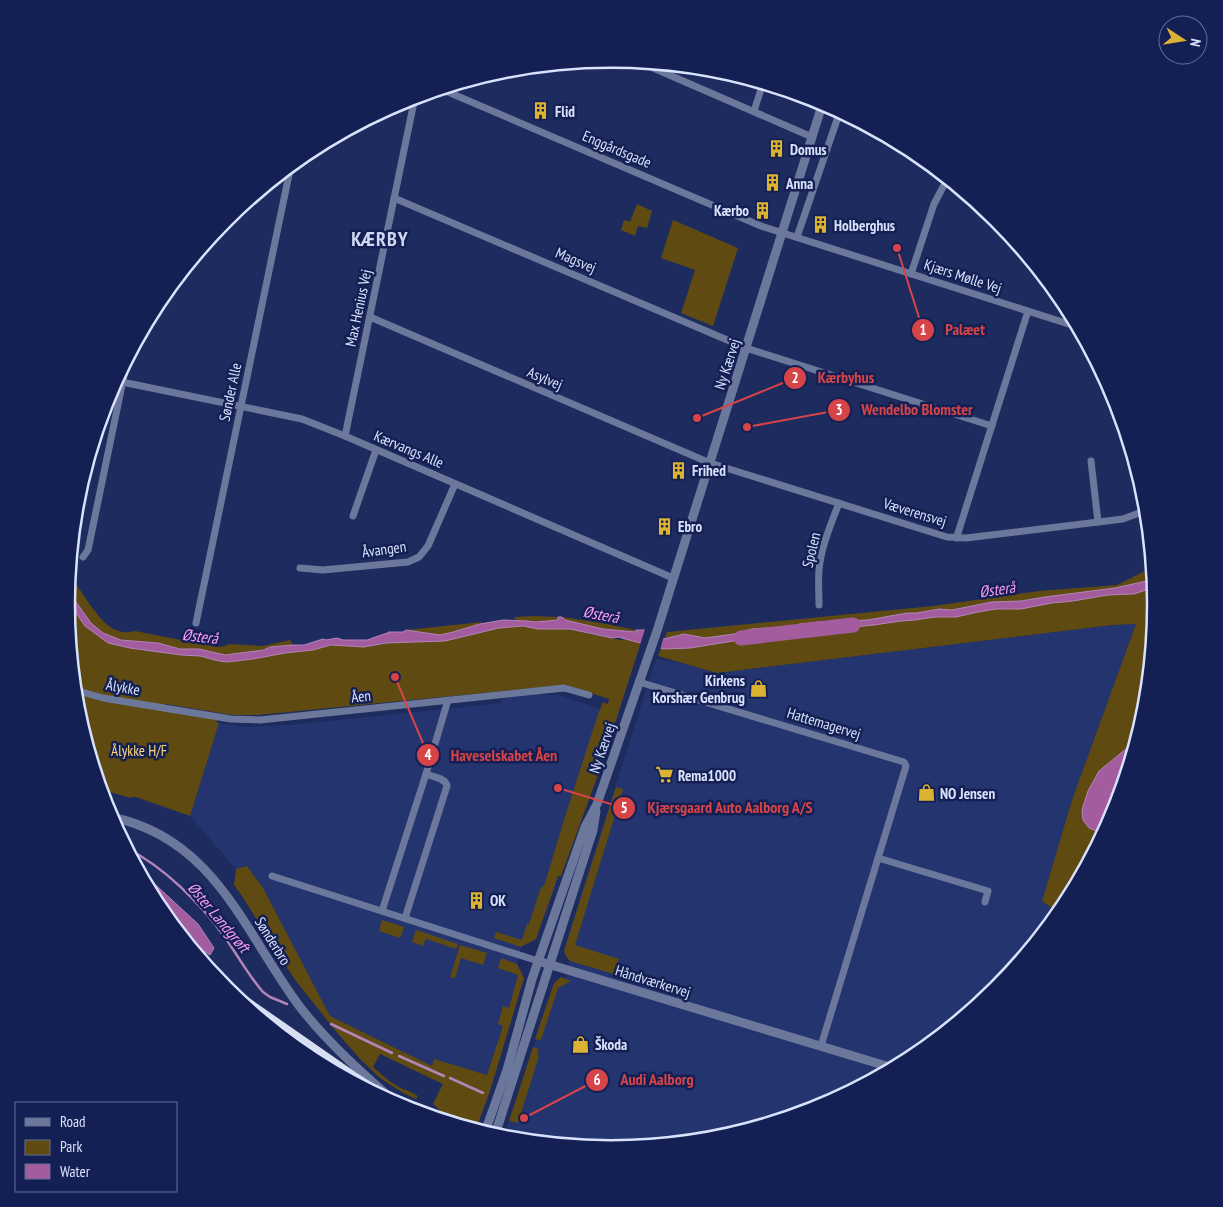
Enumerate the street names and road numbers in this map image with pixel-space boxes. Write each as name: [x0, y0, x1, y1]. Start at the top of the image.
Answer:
street label: Enggårdsgade: [580, 126, 654, 172]
street label: Magsvej: [553, 243, 599, 277]
street label: Kjærs Mølle Vej: [922, 255, 1004, 297]
street label: Max Henius Vej: [341, 268, 375, 348]
street label: Ny Kærvej: [710, 336, 744, 392]
street label: Sønder Alle: [215, 361, 245, 423]
street label: Asylvej: [524, 362, 566, 394]
street label: Kærvangs Alle: [371, 426, 447, 472]
street label: Væverensvej: [880, 493, 949, 531]
street label: Spolen: [798, 530, 824, 570]
street label: Åvangen: [361, 537, 407, 561]
street label: Ålykke: [105, 675, 141, 699]
street label: Åen: [350, 686, 372, 706]
street label: Hattemagervej: [785, 703, 863, 743]
street label: Ny Kærvej: [584, 720, 620, 776]
street label: Sønderbro: [251, 913, 295, 969]
street label: Håndværkervej: [613, 961, 693, 1001]

